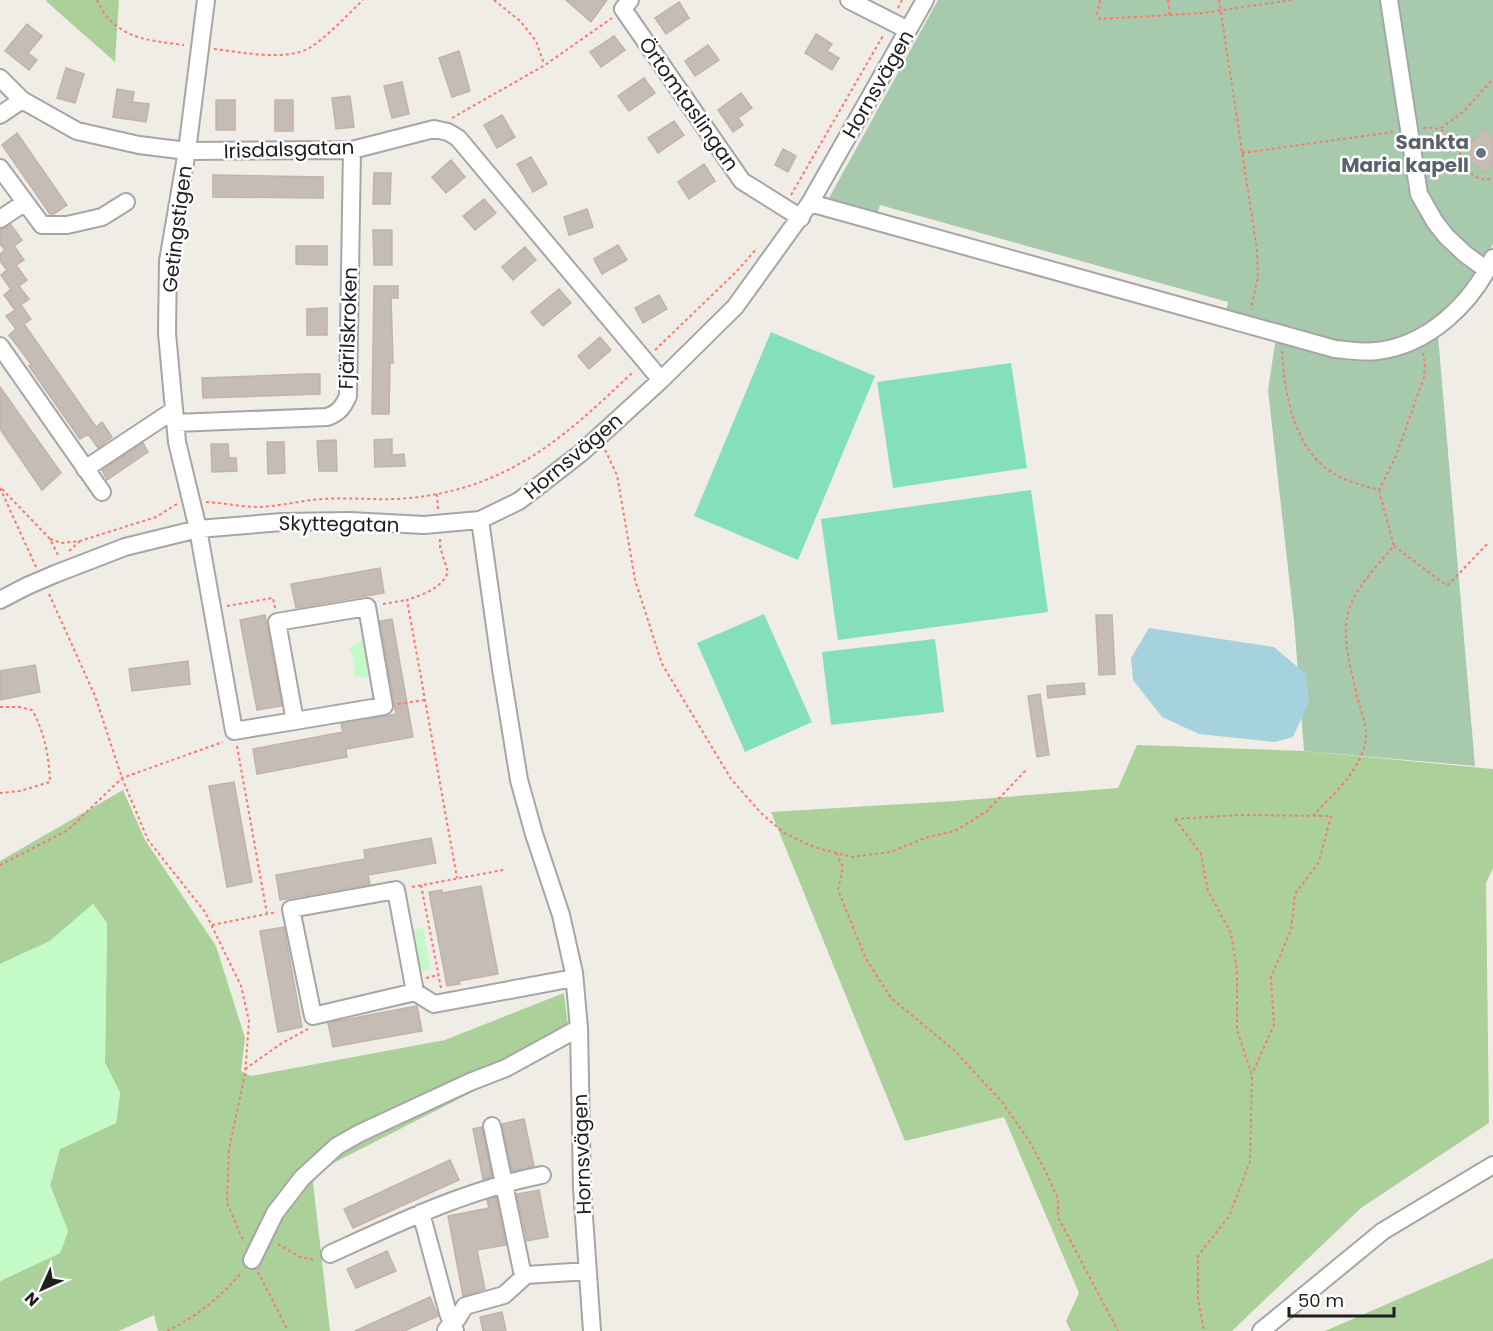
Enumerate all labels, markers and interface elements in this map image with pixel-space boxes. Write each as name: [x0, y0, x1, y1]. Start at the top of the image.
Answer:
street label: Hornsvägen: [836, 25, 920, 143]
street label: Örtomtaslingan: [632, 31, 746, 177]
place label: Sankta Maria kapell: [1341, 128, 1469, 179]
street label: Irisdalsgatan: [223, 133, 355, 165]
marker: Sankta Maria kapell: [1474, 146, 1488, 160]
street label: Getingstigen: [155, 164, 199, 294]
street label: Fjärilskroken: [332, 266, 364, 390]
street label: Hornsvägen: [518, 406, 628, 506]
street label: Skyttegatan: [278, 509, 400, 539]
street label: Hornsvägen: [566, 1093, 598, 1215]
north arrow: [12, 1259, 72, 1319]
scale bar: [1289, 1280, 1394, 1318]
text: N: [19, 1287, 44, 1312]
text: 50 m: [1298, 1288, 1344, 1313]

